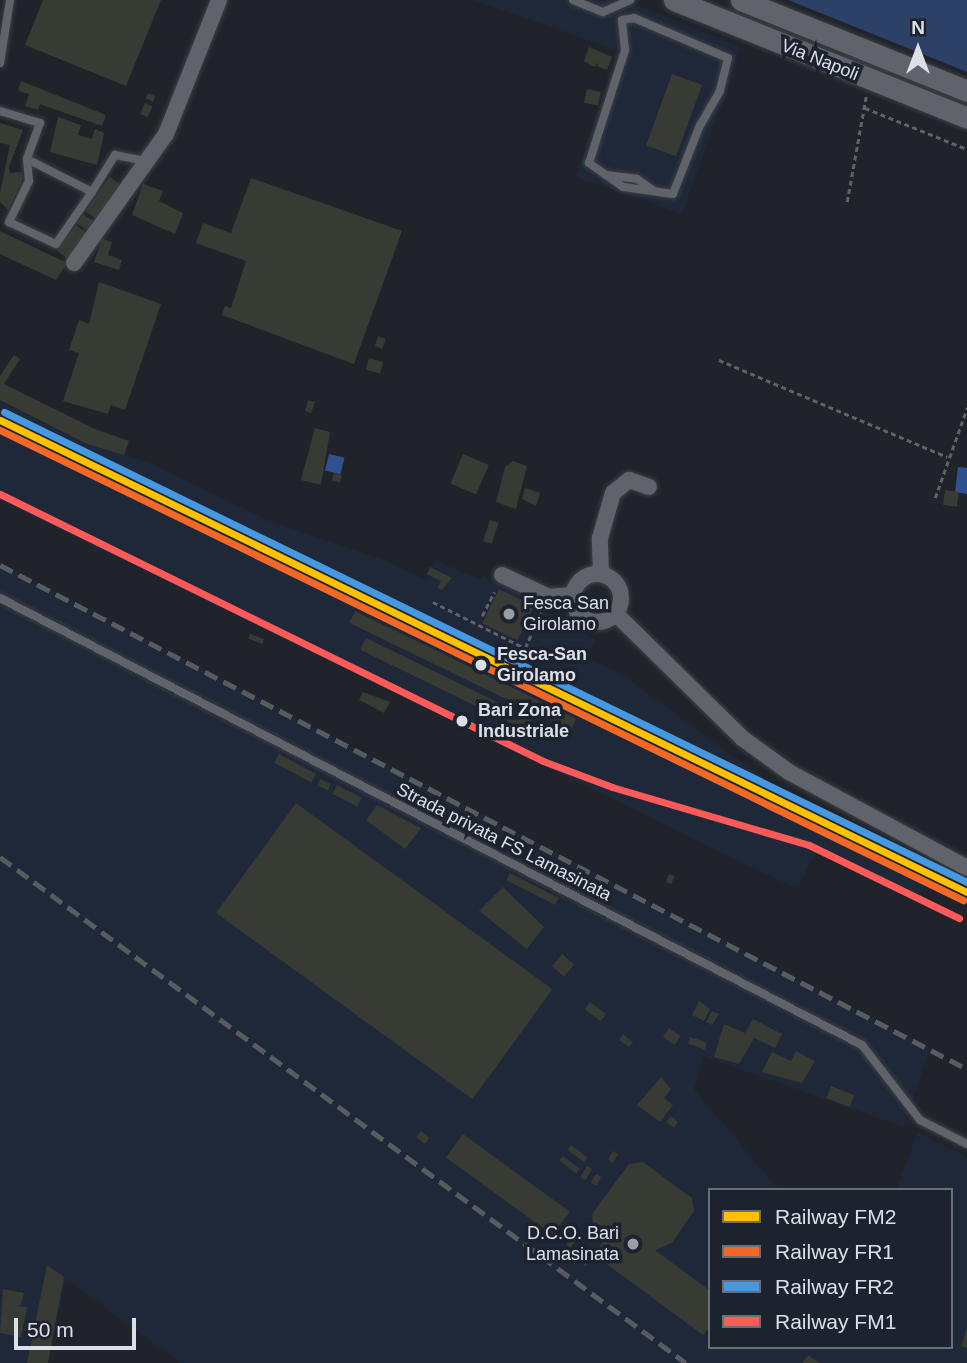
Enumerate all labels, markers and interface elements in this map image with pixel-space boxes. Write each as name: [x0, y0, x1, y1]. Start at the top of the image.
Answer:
north arrow: [883, 14, 953, 84]
text: N: [911, 17, 925, 38]
street label: Via Napoli: [778, 35, 862, 85]
place label: Fesca San Girolamo: [523, 593, 609, 636]
marker: Fesca San Girolamo: [501, 606, 517, 622]
place label: Fesca-San Girolamo: [497, 644, 587, 686]
marker: Fesca-San Girolamo: [471, 655, 491, 675]
place label: Bari Zona Industriale: [478, 700, 569, 742]
marker: Bari Zona Industriale: [452, 711, 472, 731]
street label: Strada privata FS Lamasinata: [393, 778, 615, 906]
legend: [708, 1188, 953, 1349]
text: Railway FM2: [775, 1205, 896, 1228]
place label: D.C.O. Bari Lamasinata: [526, 1223, 619, 1266]
marker: D.C.O. Bari Lamasinata: [625, 1236, 641, 1252]
text: Railway FR1: [775, 1240, 894, 1263]
text: Railway FR2: [775, 1275, 894, 1298]
scale bar: [18, 1304, 140, 1348]
text: Railway FM1: [775, 1310, 896, 1333]
text: 50 m: [27, 1318, 74, 1341]

